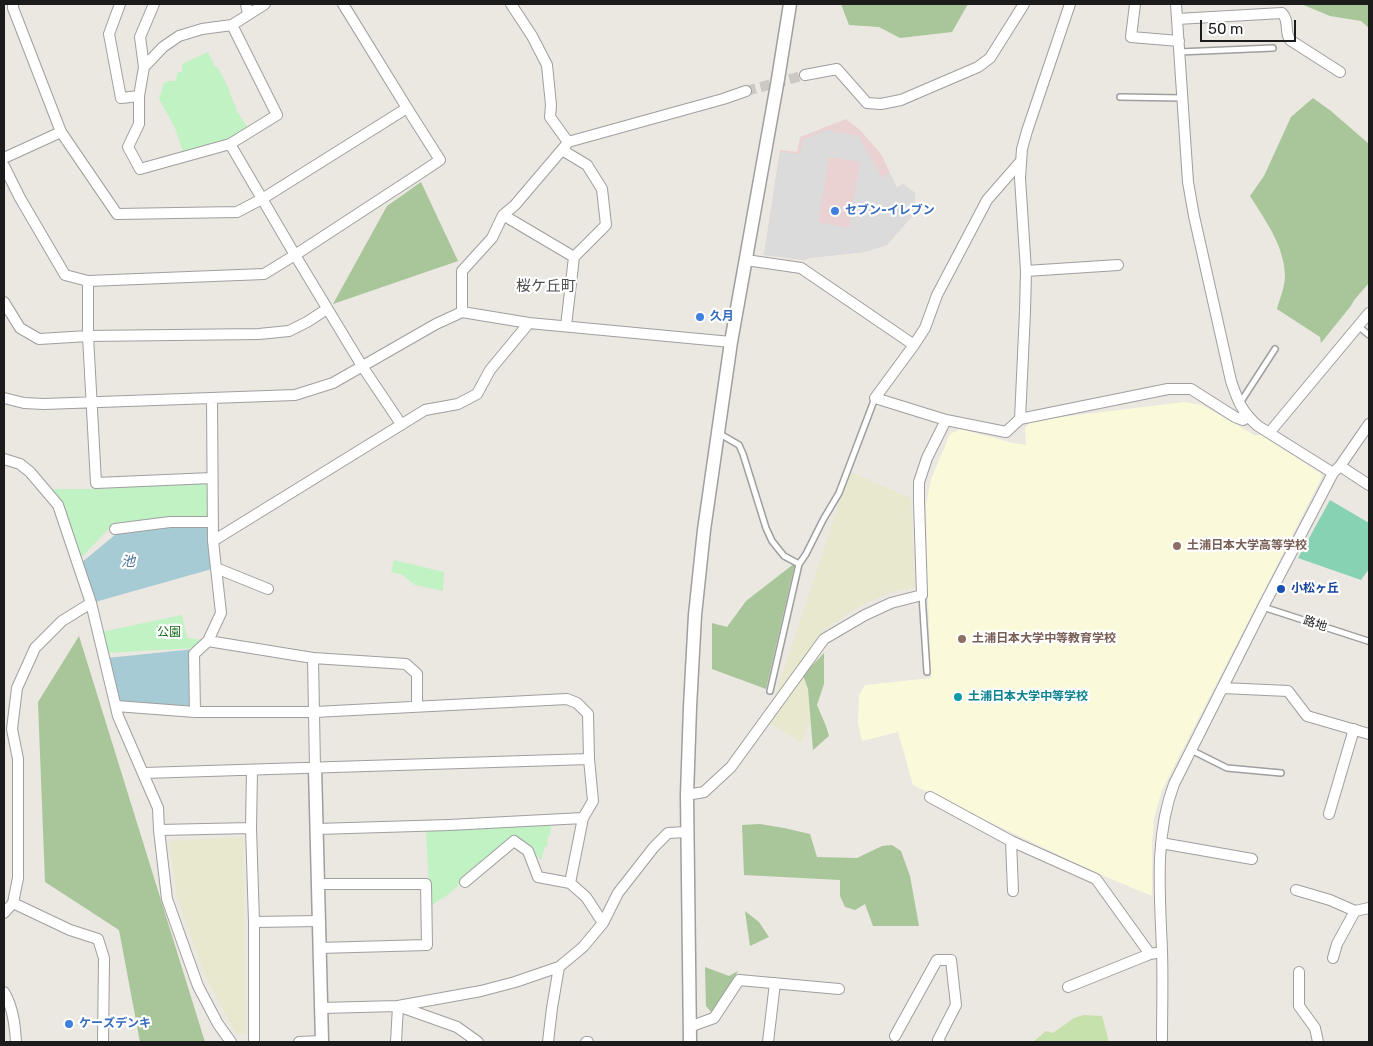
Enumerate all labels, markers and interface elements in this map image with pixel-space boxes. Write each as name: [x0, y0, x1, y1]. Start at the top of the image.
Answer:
scale bar: [1203, 10, 1299, 42]
text: 50 m: [1208, 20, 1243, 38]
place label: セブン-イレブン: [845, 204, 935, 218]
marker: セブン-イレブン: [829, 205, 841, 217]
district label: 桜ケ丘町: [516, 278, 576, 296]
place label: 久月: [710, 310, 734, 324]
marker: 久月: [694, 311, 706, 323]
place label: 土浦日本大学高等学校: [1187, 539, 1307, 553]
marker: 土浦日本大学高等学校: [1171, 540, 1183, 552]
water label: 池: [121, 554, 135, 570]
place label: 小松ヶ丘: [1291, 582, 1339, 596]
marker: 小松ヶ丘: [1275, 583, 1287, 595]
street label: 路地: [1301, 613, 1329, 635]
park label: 公園: [157, 626, 181, 640]
place label: 土浦日本大学中等教育学校: [972, 632, 1116, 646]
marker: 土浦日本大学中等教育学校: [956, 633, 968, 645]
place label: 土浦日本大学中等学校: [968, 690, 1088, 704]
marker: 土浦日本大学中等学校: [952, 691, 964, 703]
place label: ケーズデンキ: [79, 1017, 151, 1031]
marker: ケーズデンキ: [63, 1018, 75, 1030]

